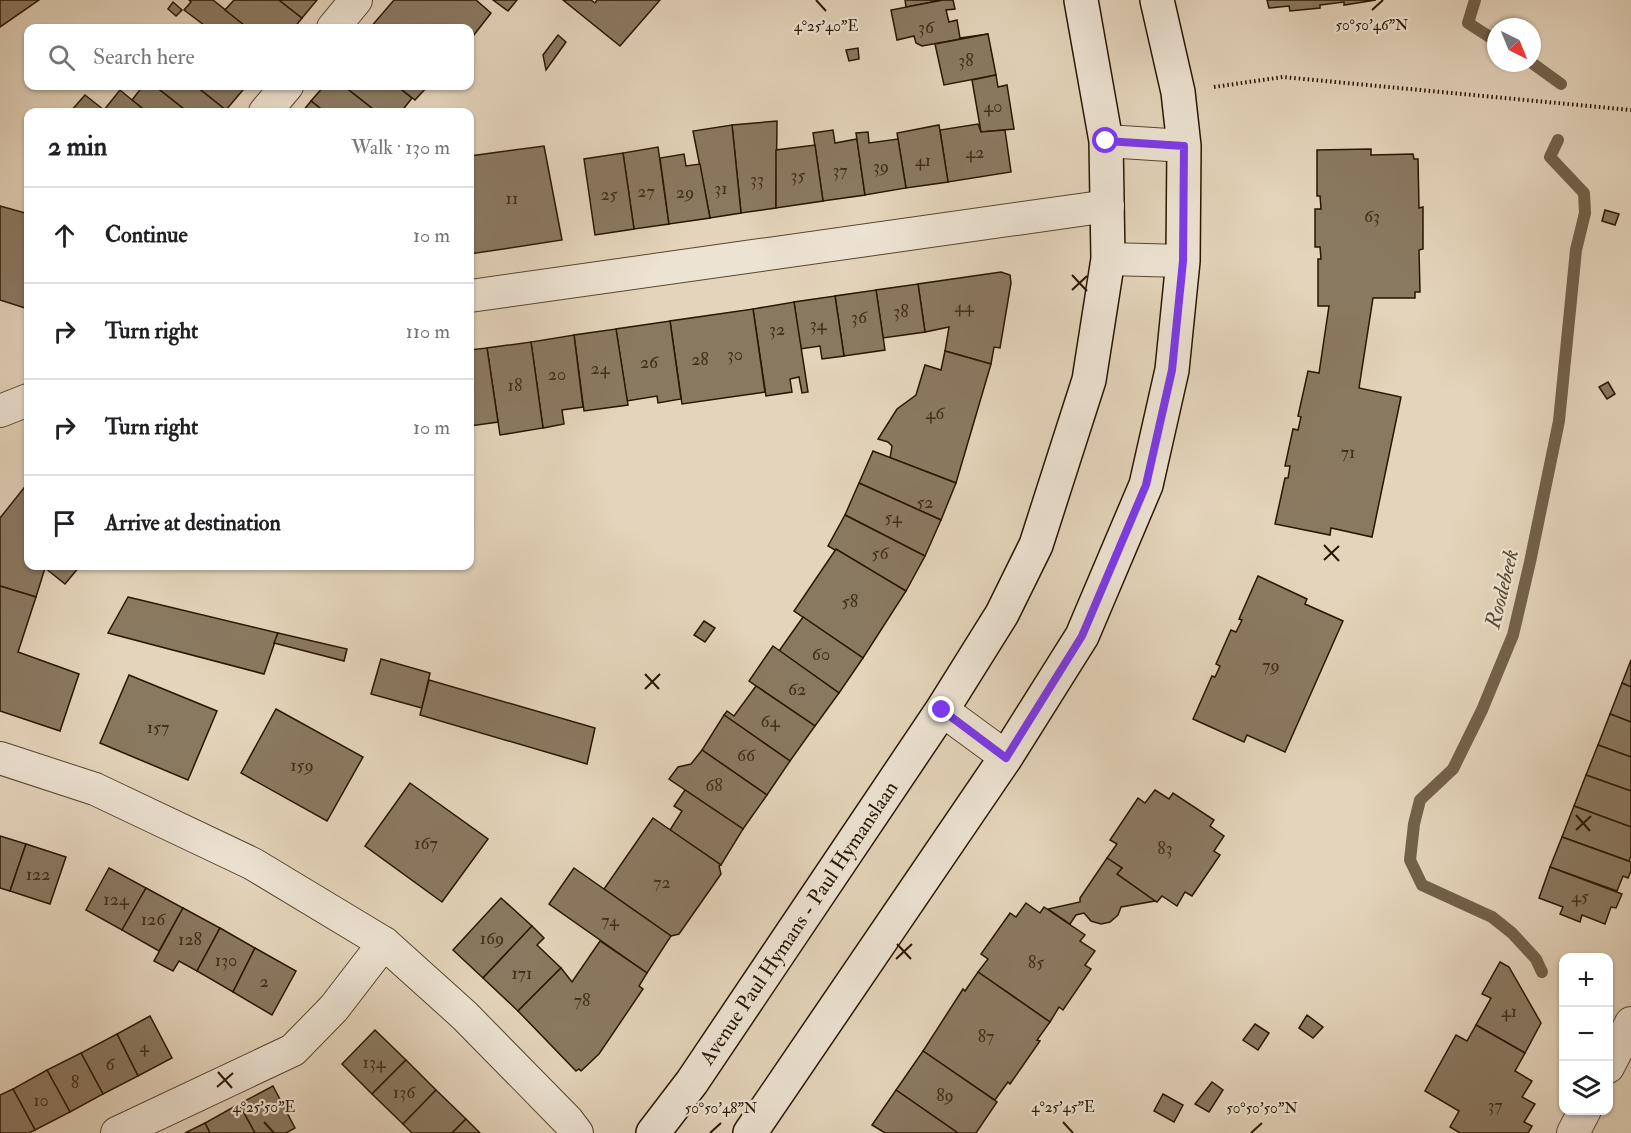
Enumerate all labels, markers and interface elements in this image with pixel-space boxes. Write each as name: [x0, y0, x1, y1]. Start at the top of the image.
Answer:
house number: 36: [918, 16, 935, 39]
text: 50°50'46"N: [1335, 16, 1409, 35]
text: 4°25'40"E: [794, 17, 858, 36]
north arrow: [1487, 18, 1541, 72]
search box: [24, 24, 474, 90]
icon: search: [45, 41, 78, 74]
text: Search here: [93, 43, 195, 71]
house number: 38: [958, 49, 974, 72]
house number: 40: [984, 95, 1002, 118]
route start: [1092, 127, 1118, 153]
text: 2 min: [48, 131, 107, 163]
text: Walk · 130 m: [351, 135, 450, 160]
house number: 42: [966, 141, 984, 164]
house number: 41: [915, 149, 931, 172]
house number: 39: [873, 155, 889, 178]
house number: 37: [832, 159, 848, 182]
house number: 35: [791, 164, 805, 187]
house number: 33: [750, 168, 764, 191]
house number: 31: [714, 177, 728, 200]
house number: 27: [637, 180, 655, 203]
house number: 29: [676, 181, 694, 204]
house number: 25: [601, 183, 618, 206]
house number: 11: [506, 187, 518, 210]
house number: 63: [1364, 205, 1380, 228]
icon: ahead: [48, 219, 81, 252]
text: Continue: [105, 221, 188, 249]
text: 10 m: [413, 223, 450, 248]
house number: 44: [954, 295, 975, 318]
house number: 38: [893, 300, 909, 323]
house number: 36: [851, 306, 868, 329]
house number: 34: [810, 313, 828, 336]
icon: right: [48, 315, 81, 348]
text: Turn right: [105, 317, 198, 345]
house number: 32: [769, 318, 785, 341]
text: 110 m: [406, 319, 450, 344]
house number: 30: [727, 343, 743, 366]
house number: 28: [691, 348, 709, 371]
house number: 26: [640, 351, 659, 374]
house number: 24: [591, 357, 611, 380]
house number: 20: [548, 363, 566, 386]
house number: 18: [508, 374, 522, 397]
house number: 46: [926, 402, 945, 425]
icon: right: [48, 411, 81, 444]
text: Turn right: [105, 413, 198, 441]
text: 10 m: [413, 415, 450, 440]
house number: 71: [1341, 441, 1355, 464]
house number: 52: [917, 491, 933, 514]
house number: 54: [884, 506, 903, 529]
icon: arrive: [48, 507, 81, 540]
text: Arrive at destination: [105, 509, 281, 537]
house number: 56: [872, 542, 889, 565]
water label: Roodebeek: [1478, 546, 1525, 633]
house number: 58: [842, 590, 858, 613]
house number: 60: [812, 643, 830, 666]
house number: 79: [1262, 654, 1280, 677]
house number: 62: [788, 678, 806, 701]
route end: [928, 696, 954, 722]
house number: 64: [761, 710, 781, 733]
house number: 157: [147, 716, 169, 739]
house number: 66: [737, 744, 756, 767]
house number: 159: [290, 754, 314, 777]
house number: 68: [705, 774, 723, 797]
street label: Avenue Paul Hymans - Paul Hymanslaan: [693, 776, 904, 1071]
house number: 167: [414, 832, 438, 855]
house number: 83: [1157, 837, 1173, 860]
house number: 122: [26, 863, 50, 886]
house number: 72: [653, 871, 671, 894]
house number: 45: [1571, 885, 1589, 908]
house number: 124: [103, 888, 130, 911]
house number: 126: [141, 908, 166, 931]
house number: 74: [601, 909, 620, 932]
house number: 169: [480, 927, 504, 950]
house number: 128: [178, 928, 202, 951]
house number: 130: [215, 949, 237, 972]
house number: 85: [1028, 951, 1044, 974]
map controls: [1559, 953, 1613, 1115]
button: +: [1559, 953, 1613, 1007]
house number: 171: [511, 962, 533, 985]
house number: 2: [259, 970, 269, 993]
house number: 78: [574, 989, 590, 1012]
house number: 41: [1501, 1000, 1517, 1023]
button: −: [1559, 1007, 1613, 1061]
house number: 87: [978, 1025, 994, 1048]
house number: 4: [139, 1035, 150, 1058]
house number: 134: [363, 1051, 387, 1074]
house number: 6: [105, 1053, 115, 1076]
button: layers: [1559, 1061, 1613, 1115]
house number: 8: [71, 1071, 79, 1094]
house number: 136: [393, 1081, 416, 1104]
house number: 89: [936, 1084, 954, 1107]
house number: 10: [33, 1089, 49, 1112]
house number: 37: [1487, 1094, 1503, 1117]
text: 4°25'50"E: [233, 1098, 296, 1117]
text: 4°25'45"E: [1031, 1098, 1095, 1117]
text: 50°50'48"N: [685, 1099, 758, 1118]
text: 50°50'50"N: [1226, 1099, 1298, 1118]

